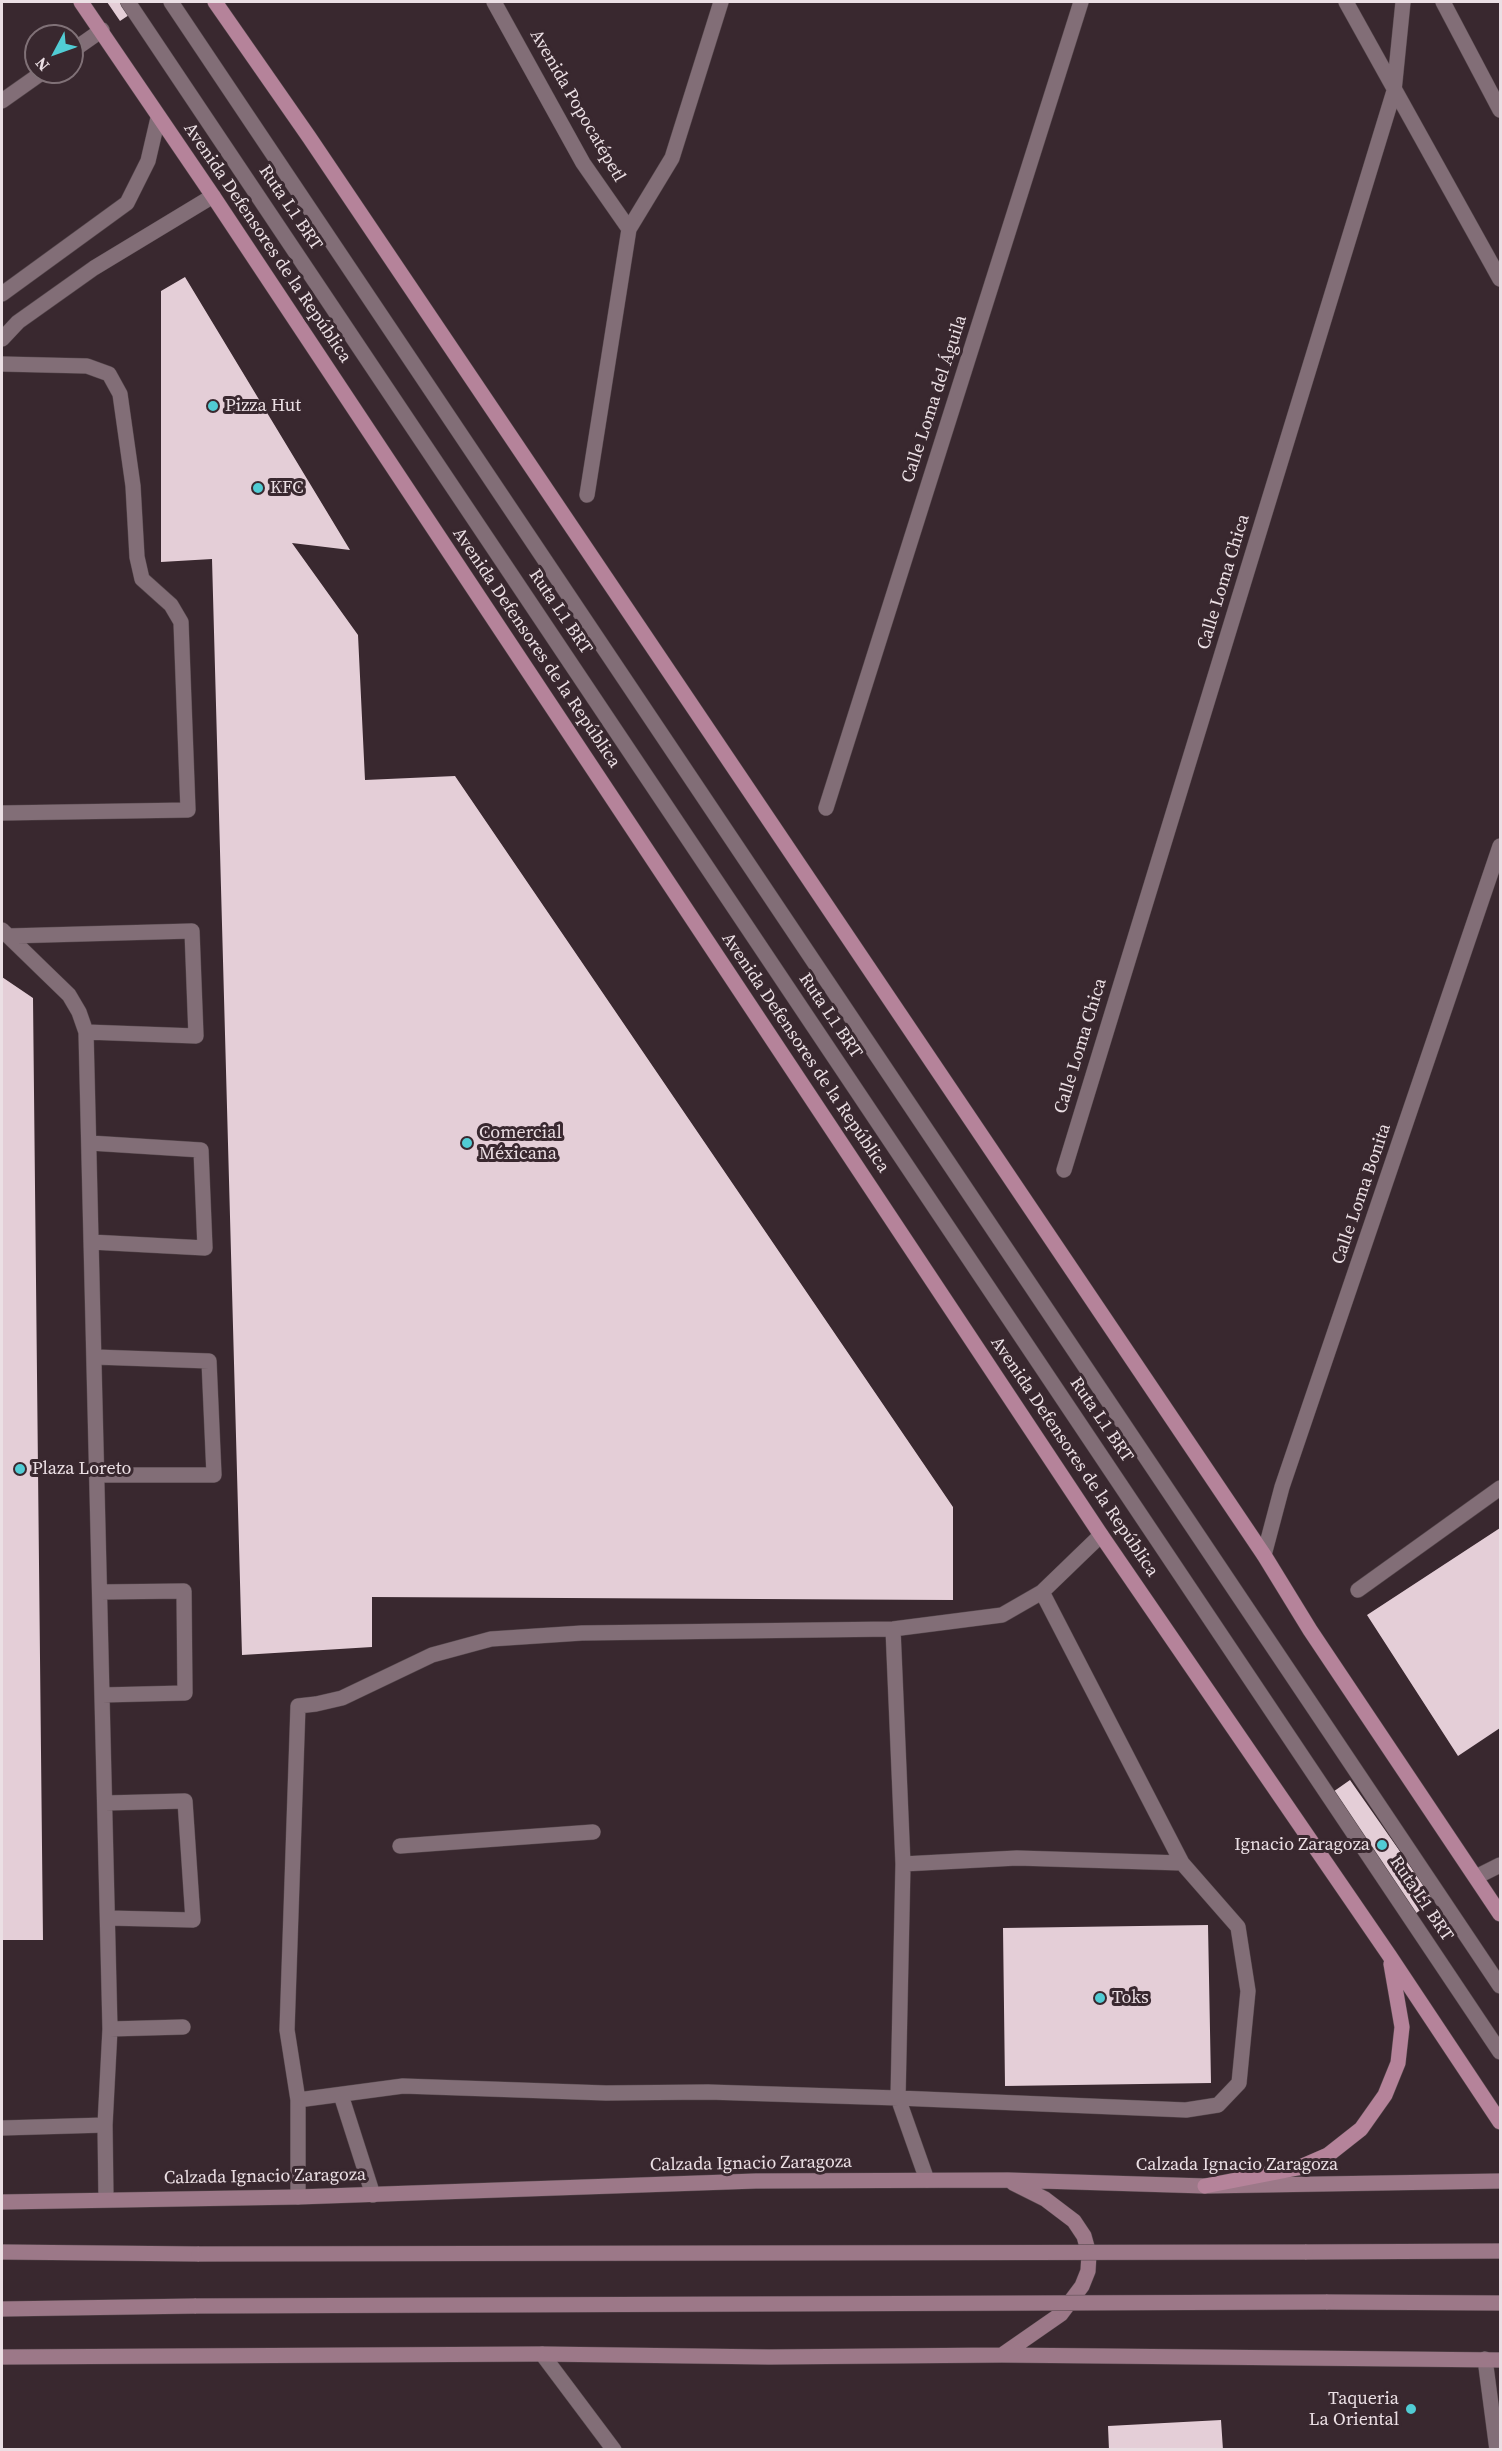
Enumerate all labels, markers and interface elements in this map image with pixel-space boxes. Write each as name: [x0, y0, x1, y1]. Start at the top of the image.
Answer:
north arrow: [24, 24, 84, 84]
street label: Avenida Popocatépetl: [525, 26, 629, 186]
text: N: [30, 53, 54, 76]
street label: Avenida Defensores de la República: [178, 119, 356, 367]
street label: Ruta L1 BRT: [254, 161, 326, 255]
street label: Calle Loma del Águila: [898, 312, 972, 486]
place label: Pizza Hut: [225, 395, 301, 417]
marker: Pizza Hut: [206, 399, 220, 413]
place label: KFC: [270, 477, 304, 499]
marker: KFC: [251, 481, 265, 495]
street label: Calle Loma Chica: [1193, 512, 1255, 652]
street label: Avenida Defensores de la República: [447, 524, 625, 772]
street label: Ruta L1 BRT: [524, 565, 596, 659]
street label: Avenida Defensores de la República: [716, 929, 894, 1177]
street label: Ruta L1 BRT: [794, 969, 866, 1063]
street label: Calle Loma Chica: [1050, 976, 1112, 1116]
street label: Calle Loma Bonita: [1328, 1121, 1396, 1267]
place label: Comercial Méxicana: [479, 1122, 562, 1164]
marker: Comercial Méxicana: [460, 1136, 474, 1150]
street label: Avenida Defensores de la República: [985, 1333, 1163, 1581]
street label: Ruta L1 BRT: [1065, 1373, 1137, 1467]
place label: Plaza Loreto: [32, 1458, 131, 1480]
marker: Plaza Loreto: [13, 1462, 27, 1476]
place label: Ignacio Zaragoza: [1234, 1834, 1370, 1856]
marker: Ignacio Zaragoza: [1375, 1838, 1389, 1852]
street label: Ruta L1 BRT: [1385, 1852, 1457, 1946]
place label: Toks: [1112, 1987, 1149, 2009]
marker: Toks: [1093, 1991, 1107, 2005]
street label: Calzada Ignacio Zaragoza: [650, 2151, 852, 2177]
street label: Calzada Ignacio Zaragoza: [1136, 2154, 1338, 2176]
street label: Calzada Ignacio Zaragoza: [164, 2164, 366, 2190]
place label: Taqueria La Oriental: [1309, 2388, 1399, 2430]
marker: Taqueria La Oriental: [1404, 2402, 1418, 2416]

